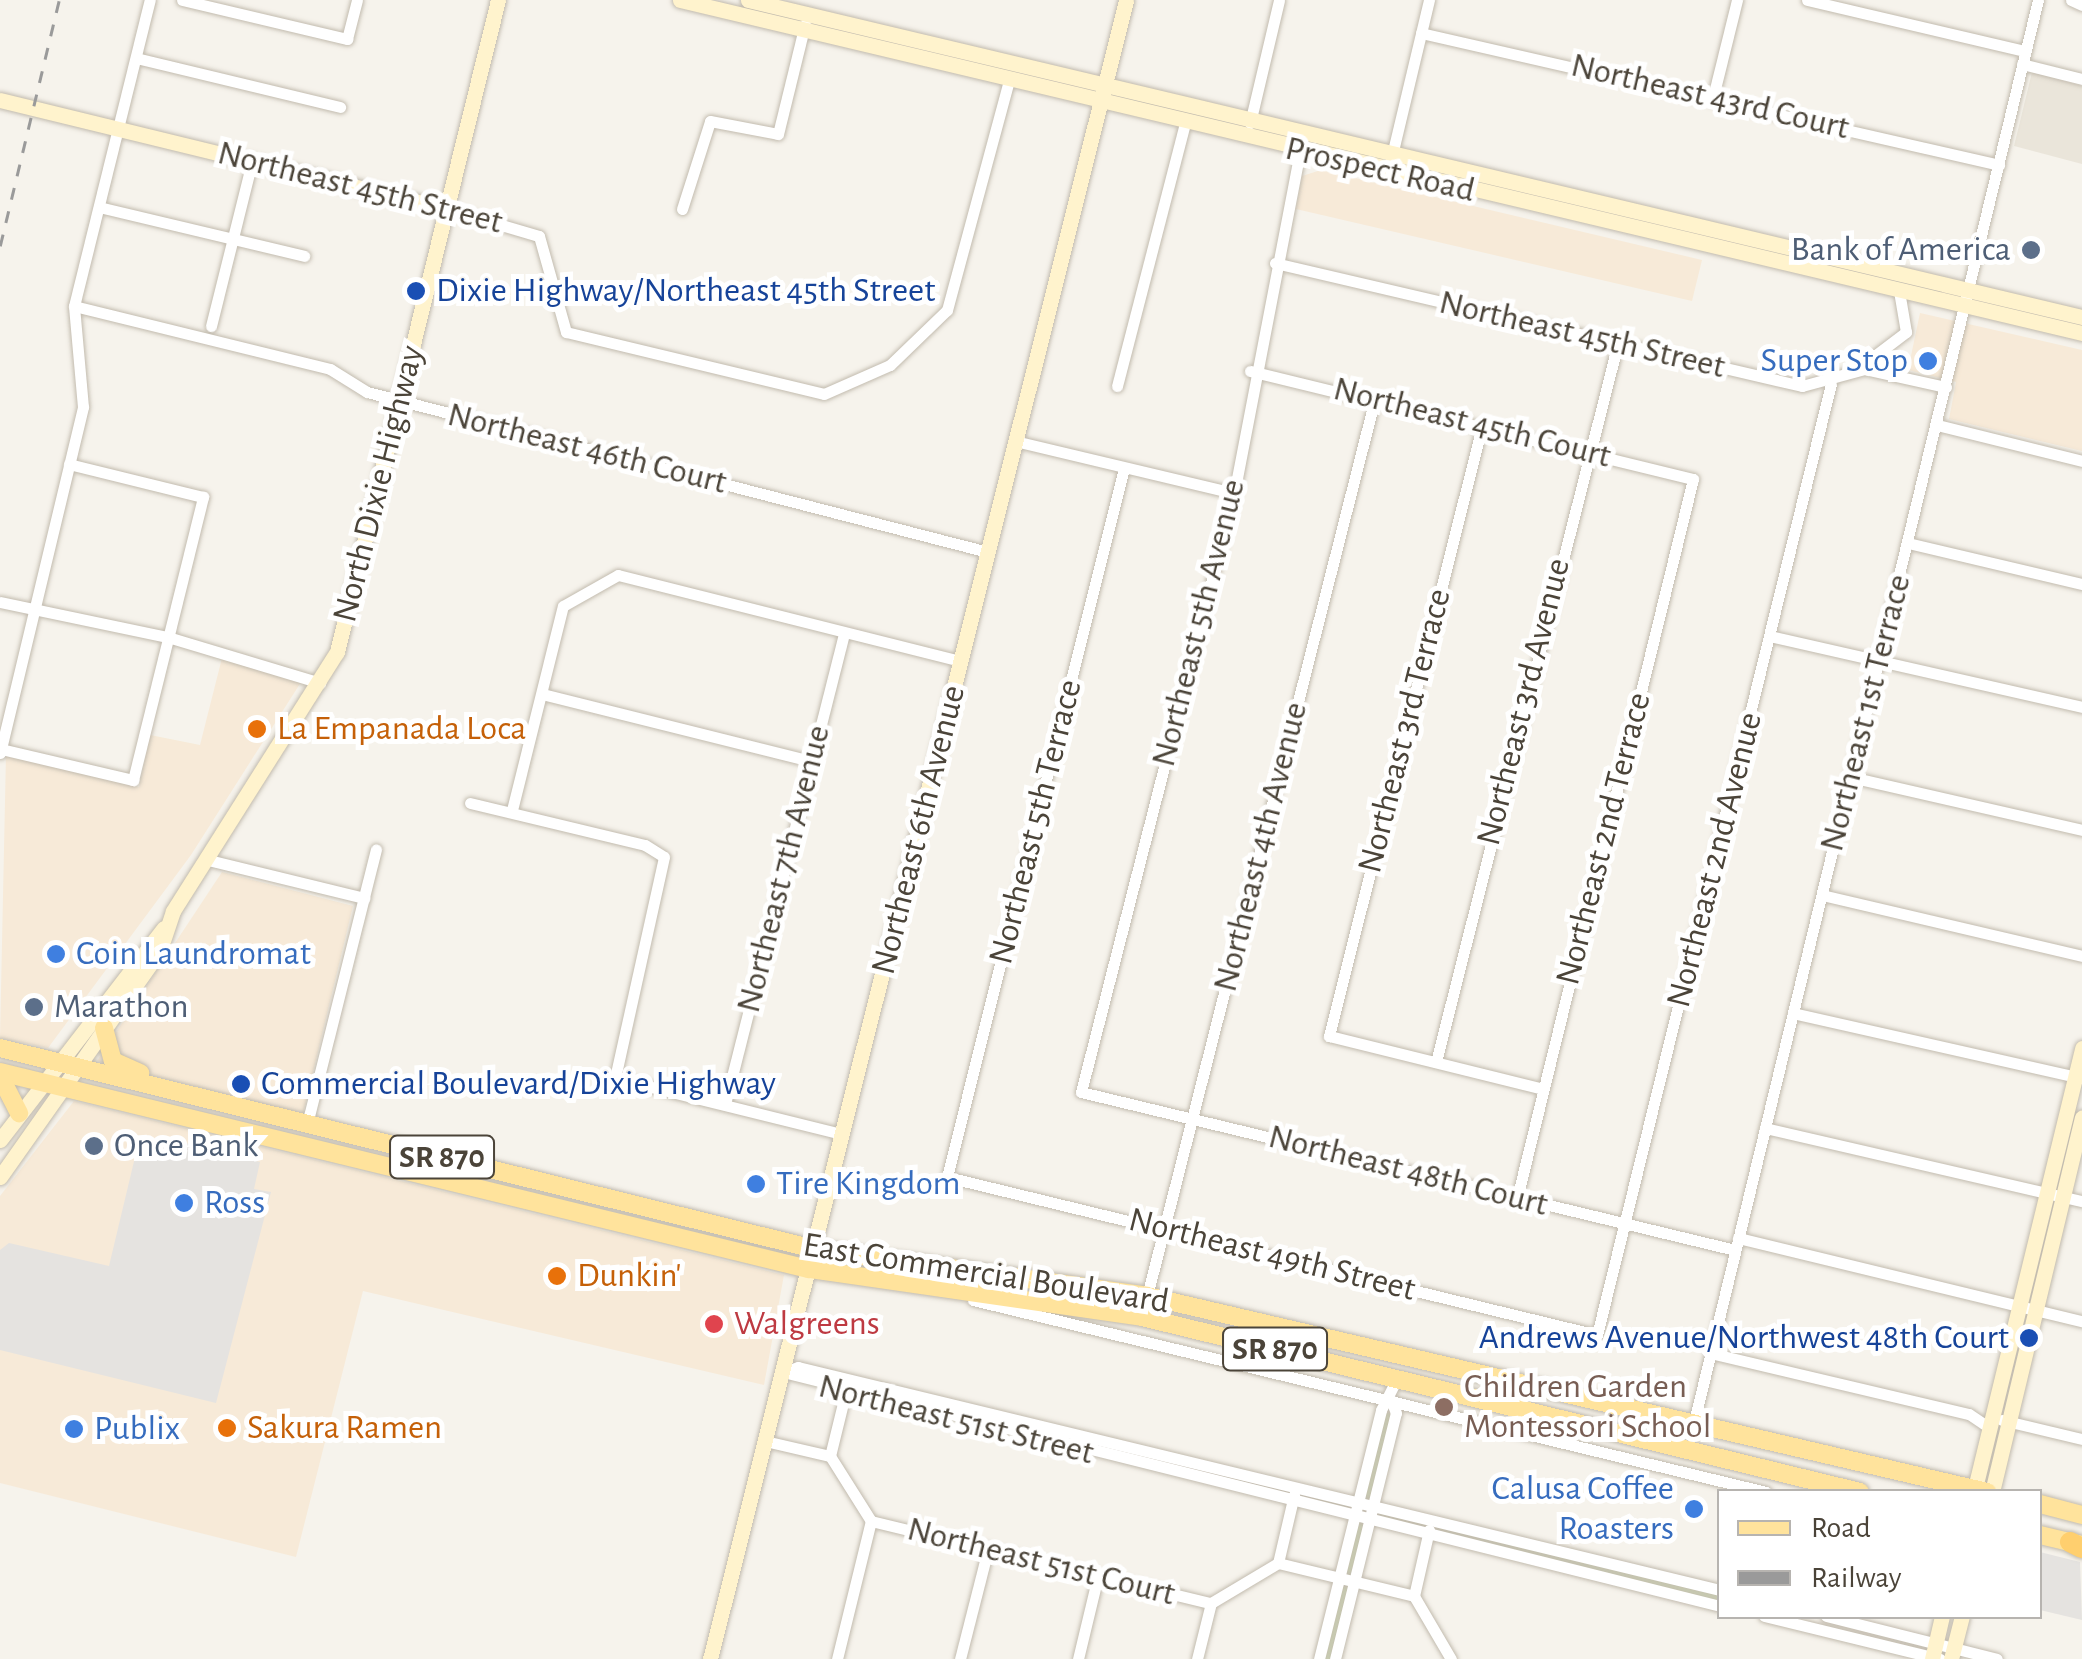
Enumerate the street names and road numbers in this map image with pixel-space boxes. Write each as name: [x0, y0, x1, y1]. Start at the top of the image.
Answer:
street label: Northeast 43rd Court: [1567, 45, 1853, 149]
street label: Prospect Road: [1281, 128, 1479, 212]
street label: Northeast 45th Street: [213, 132, 507, 244]
street label: Northeast 45th Street: [1435, 282, 1729, 388]
street label: North Dixie Highway: [324, 341, 434, 627]
street label: Northeast 45th Court: [1329, 368, 1615, 478]
street label: Northeast 46th Court: [443, 394, 731, 504]
street label: Northeast 5th Avenue: [1143, 475, 1255, 771]
street label: Northeast 3rd Avenue: [1468, 554, 1580, 850]
street label: Northeast 1st Terrace: [1811, 570, 1921, 856]
street label: Northeast 3rd Terrace: [1349, 585, 1461, 877]
street label: Northeast 5th Terrace: [980, 675, 1092, 969]
street label: Northeast 6th Avenue: [863, 681, 975, 979]
street label: Northeast 2nd Terrace: [1547, 688, 1661, 990]
street label: Northeast 4th Avenue: [1205, 698, 1317, 996]
street label: Northeast 2nd Avenue: [1658, 708, 1772, 1012]
street label: Northeast 7th Avenue: [728, 721, 840, 1017]
street label: Northeast 48th Court: [1264, 1116, 1552, 1226]
road number: SR 870: [387, 1130, 497, 1184]
street label: Northeast 49th Street: [1124, 1199, 1420, 1311]
street label: East Commercial Boulevard: [800, 1224, 1172, 1324]
road number: SR 870: [1220, 1322, 1330, 1376]
street label: Northeast 51st Street: [814, 1366, 1098, 1474]
street label: Northeast 51st Court: [903, 1508, 1179, 1616]

